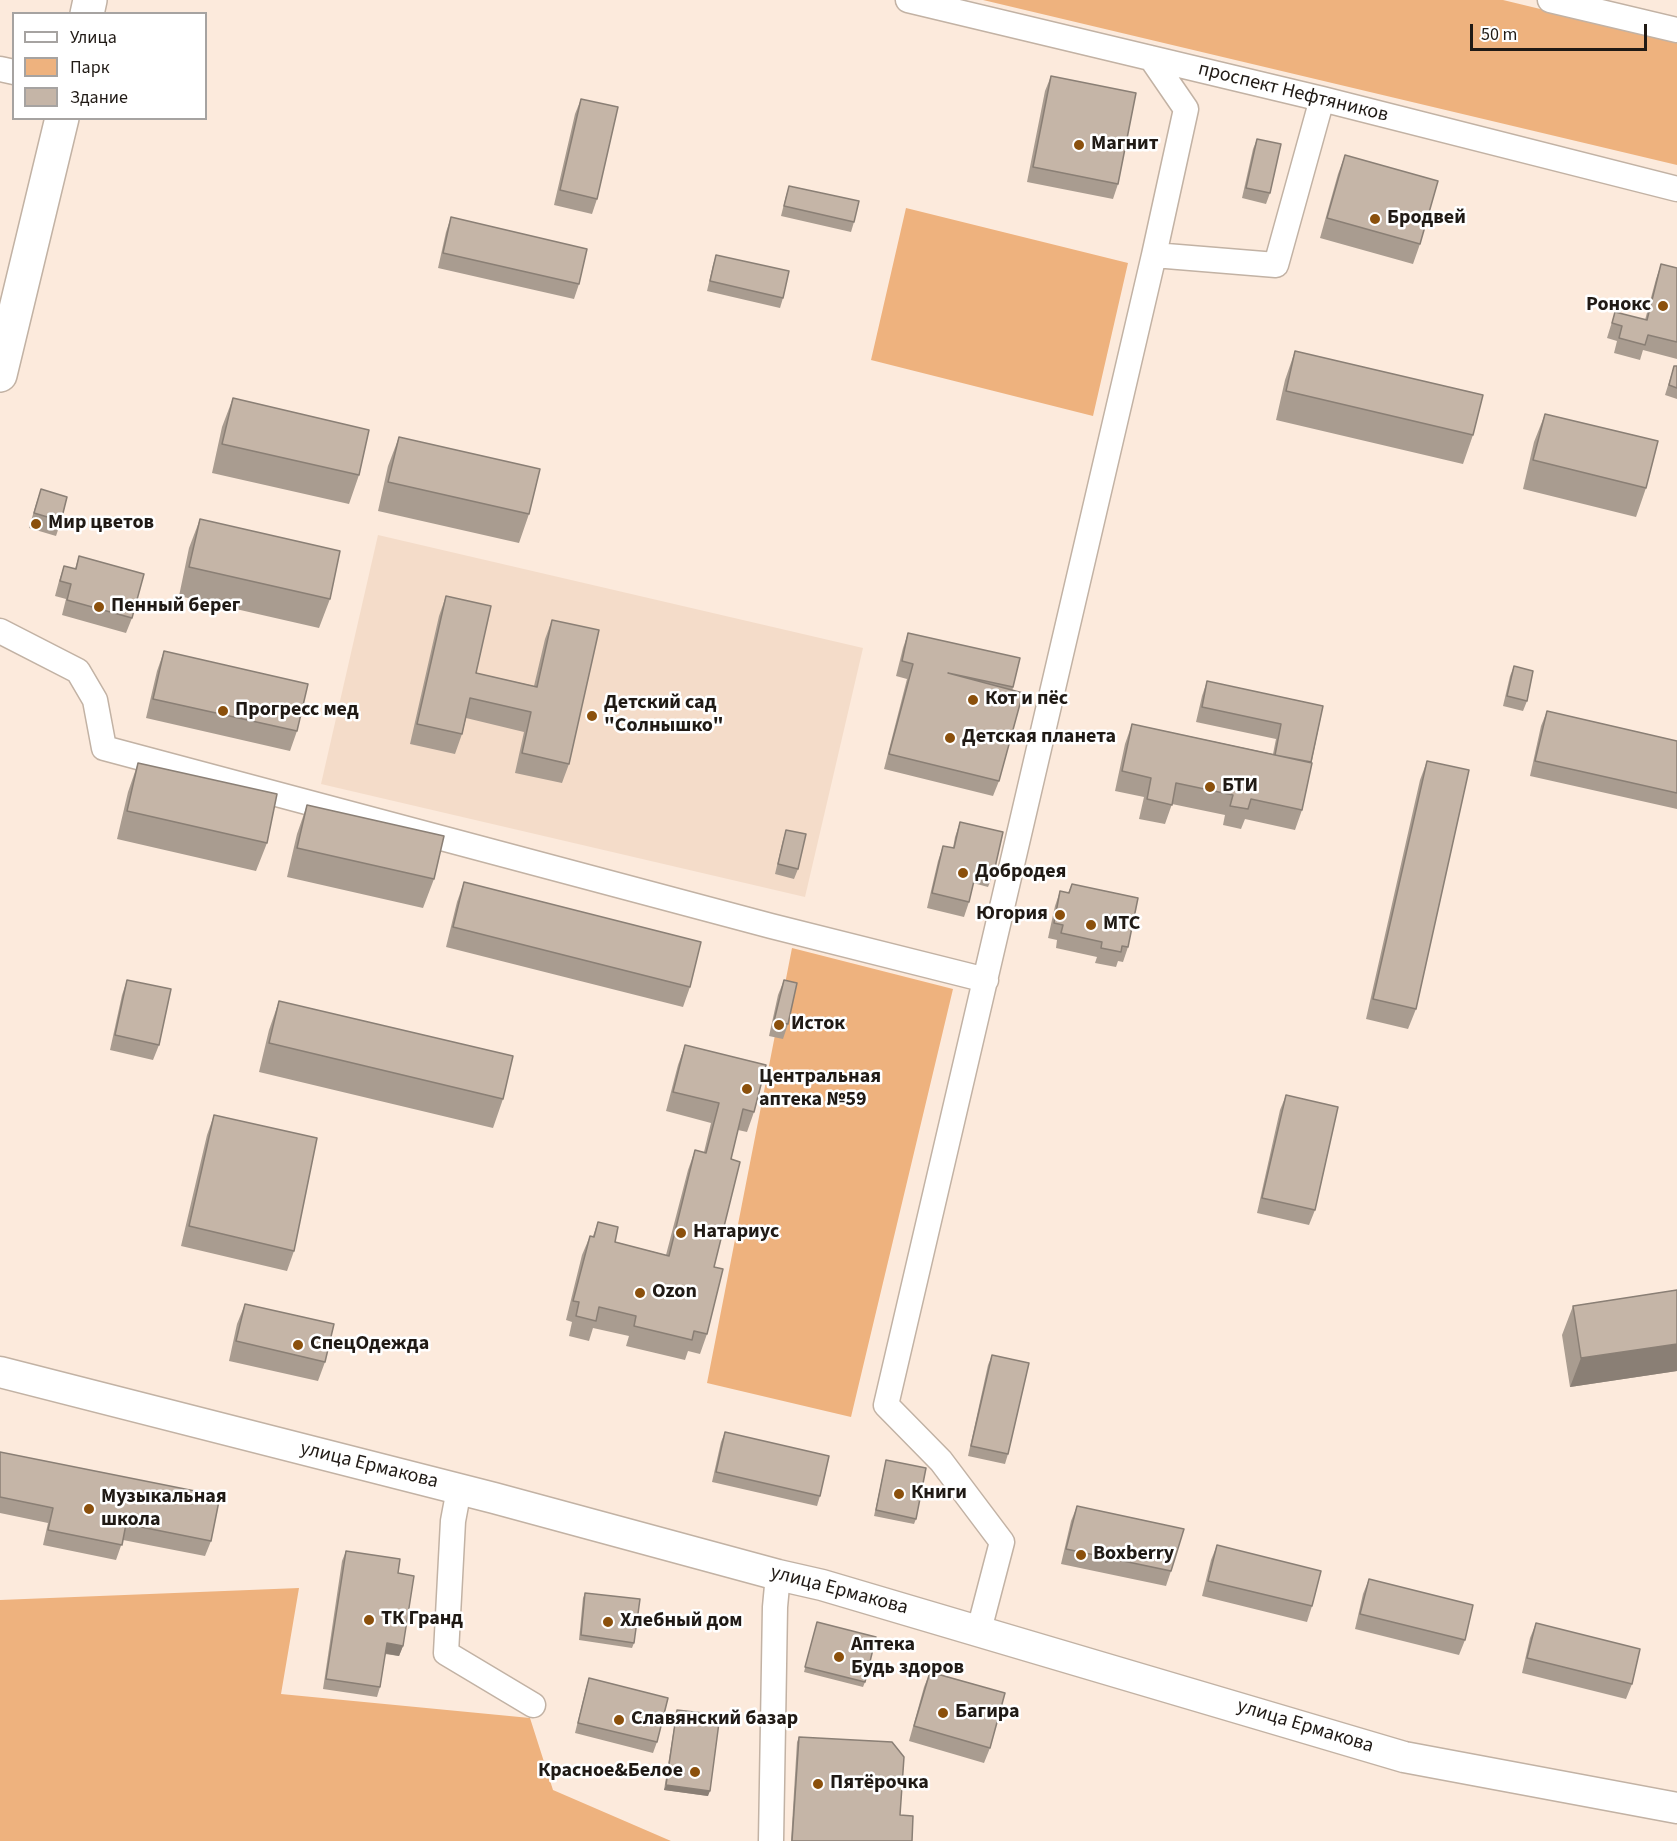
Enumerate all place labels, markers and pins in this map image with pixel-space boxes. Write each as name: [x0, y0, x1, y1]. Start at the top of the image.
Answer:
place label: Магнит: [1091, 133, 1159, 157]
marker: Магнит: [1072, 138, 1086, 152]
place label: Бродвей: [1387, 207, 1466, 231]
marker: Бродвей: [1368, 212, 1382, 226]
place label: Ронокс: [1586, 294, 1651, 318]
marker: Ронокс: [1656, 299, 1670, 313]
place label: Мир цветов: [48, 512, 154, 536]
marker: Мир цветов: [29, 517, 43, 531]
place label: Пенный берег: [111, 595, 240, 619]
marker: Пенный берег: [92, 600, 106, 614]
place label: Кот и пёс: [985, 688, 1068, 712]
place label: Детский сад "Солнышко": [604, 692, 723, 739]
marker: Кот и пёс: [966, 693, 980, 707]
place label: Прогресс мед: [235, 699, 359, 723]
marker: Прогресс мед: [216, 704, 230, 718]
marker: Детский сад "Солнышко": [585, 709, 599, 723]
place label: Детская планета: [962, 726, 1116, 750]
marker: Детская планета: [943, 731, 957, 745]
place label: БТИ: [1222, 775, 1258, 799]
marker: БТИ: [1203, 780, 1217, 794]
place label: Добродея: [975, 861, 1066, 885]
marker: Добродея: [956, 866, 970, 880]
place label: Югория: [976, 903, 1048, 927]
marker: Югория: [1053, 908, 1067, 922]
place label: МТС: [1103, 913, 1140, 937]
marker: МТС: [1084, 918, 1098, 932]
place label: Исток: [791, 1013, 845, 1037]
marker: Исток: [772, 1018, 786, 1032]
place label: Центральная аптека №59: [759, 1066, 881, 1113]
marker: Центральная аптека №59: [740, 1082, 754, 1096]
place label: Натариус: [693, 1221, 779, 1245]
marker: Натариус: [674, 1226, 688, 1240]
place label: Ozon: [652, 1281, 697, 1305]
marker: Ozon: [633, 1286, 647, 1300]
place label: СпецОдежда: [310, 1333, 429, 1357]
marker: СпецОдежда: [291, 1338, 305, 1352]
place label: Книги: [911, 1482, 967, 1506]
place label: Музыкальная школа: [101, 1486, 227, 1533]
marker: Книги: [892, 1487, 906, 1501]
marker: Музыкальная школа: [82, 1502, 96, 1516]
place label: Boxberry: [1093, 1543, 1174, 1567]
marker: Boxberry: [1074, 1548, 1088, 1562]
place label: ТК Гранд: [381, 1608, 463, 1632]
place label: Хлебный дом: [620, 1610, 742, 1634]
marker: ТК Гранд: [362, 1613, 376, 1627]
marker: Хлебный дом: [601, 1615, 615, 1629]
place label: Аптека Будь здоров: [851, 1634, 964, 1681]
marker: Аптека Будь здоров: [832, 1650, 846, 1664]
place label: Багира: [955, 1701, 1020, 1725]
marker: Багира: [936, 1706, 950, 1720]
place label: Славянский базар: [631, 1708, 798, 1732]
marker: Славянский базар: [612, 1713, 626, 1727]
place label: Красное&Белое: [538, 1760, 683, 1784]
marker: Красное&Белое: [688, 1765, 702, 1779]
place label: Пятёрочка: [830, 1772, 929, 1796]
marker: Пятёрочка: [811, 1777, 825, 1791]

